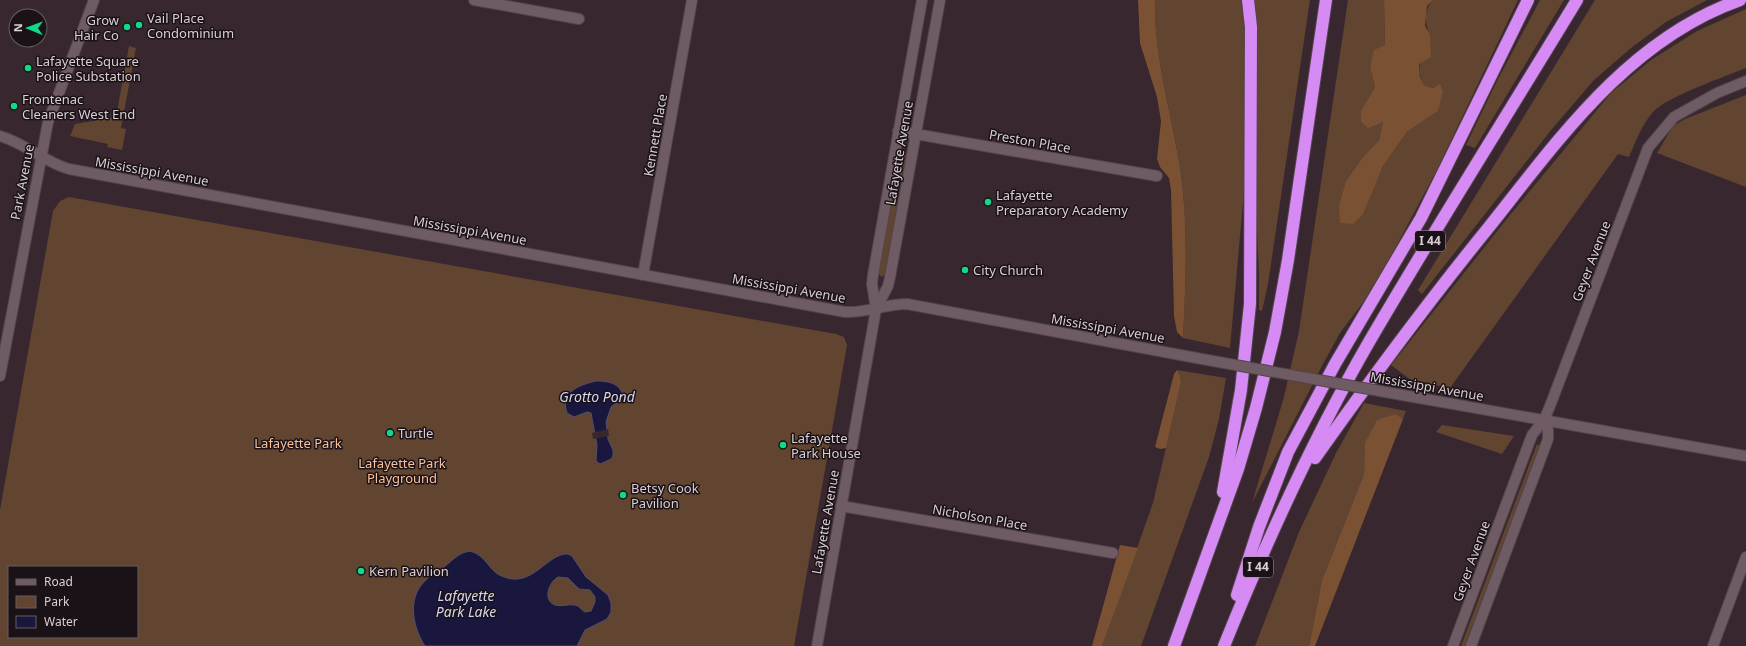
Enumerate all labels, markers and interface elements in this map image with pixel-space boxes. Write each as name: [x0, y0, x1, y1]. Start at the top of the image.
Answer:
north arrow: [8, 8, 48, 48]
place label: Vail Place Condominium: [147, 9, 234, 42]
place label: Grow Hair Co: [74, 11, 120, 44]
marker: Vail Place Condominium: [134, 20, 144, 30]
marker: Grow Hair Co: [122, 22, 132, 32]
text: N: [10, 23, 25, 32]
place label: Lafayette Square Police Substation: [36, 52, 141, 85]
marker: Lafayette Square Police Substation: [23, 63, 33, 73]
place label: Frontenac Cleaners West End: [22, 90, 135, 123]
street label: Kennett Place: [639, 92, 671, 178]
street label: Lafayette Avenue: [881, 99, 917, 207]
marker: Frontenac Cleaners West End: [9, 101, 19, 111]
street label: Preston Place: [988, 125, 1072, 157]
street label: Park Avenue: [6, 143, 38, 221]
street label: Mississippi Avenue: [94, 152, 210, 190]
place label: Lafayette Preparatory Academy: [996, 186, 1128, 219]
marker: Lafayette Preparatory Academy: [983, 197, 993, 207]
street label: Mississippi Avenue: [412, 211, 528, 249]
street label: Geyer Avenue: [1567, 218, 1615, 304]
road number: I 44: [1415, 231, 1445, 251]
place label: City Church: [973, 261, 1043, 279]
marker: City Church: [960, 265, 970, 275]
street label: Mississippi Avenue: [731, 269, 847, 307]
street label: Mississippi Avenue: [1050, 309, 1166, 347]
street label: Mississippi Avenue: [1369, 367, 1485, 405]
water label: Grotto Pond: [559, 387, 636, 406]
place label: Turtle: [398, 424, 433, 442]
marker: Turtle: [385, 428, 395, 438]
place label: Lafayette Park House: [791, 429, 861, 462]
park label: Lafayette Park: [254, 434, 342, 452]
marker: Lafayette Park House: [778, 440, 788, 450]
park label: Lafayette Park Playground: [358, 454, 446, 487]
street label: Lafayette Avenue: [807, 468, 843, 576]
place label: Betsy Cook Pavilion: [631, 479, 699, 512]
marker: Betsy Cook Pavilion: [618, 490, 628, 500]
street label: Nicholson Place: [931, 500, 1029, 534]
street label: Geyer Avenue: [1448, 518, 1494, 604]
road number: I 44: [1243, 557, 1273, 577]
place label: Kern Pavilion: [369, 562, 449, 580]
legend: [8, 566, 138, 638]
marker: Kern Pavilion: [356, 566, 366, 576]
text: Road: [44, 573, 73, 590]
water label: Lafayette Park Lake: [436, 586, 496, 621]
text: Park: [44, 593, 70, 610]
text: Water: [44, 613, 78, 630]

